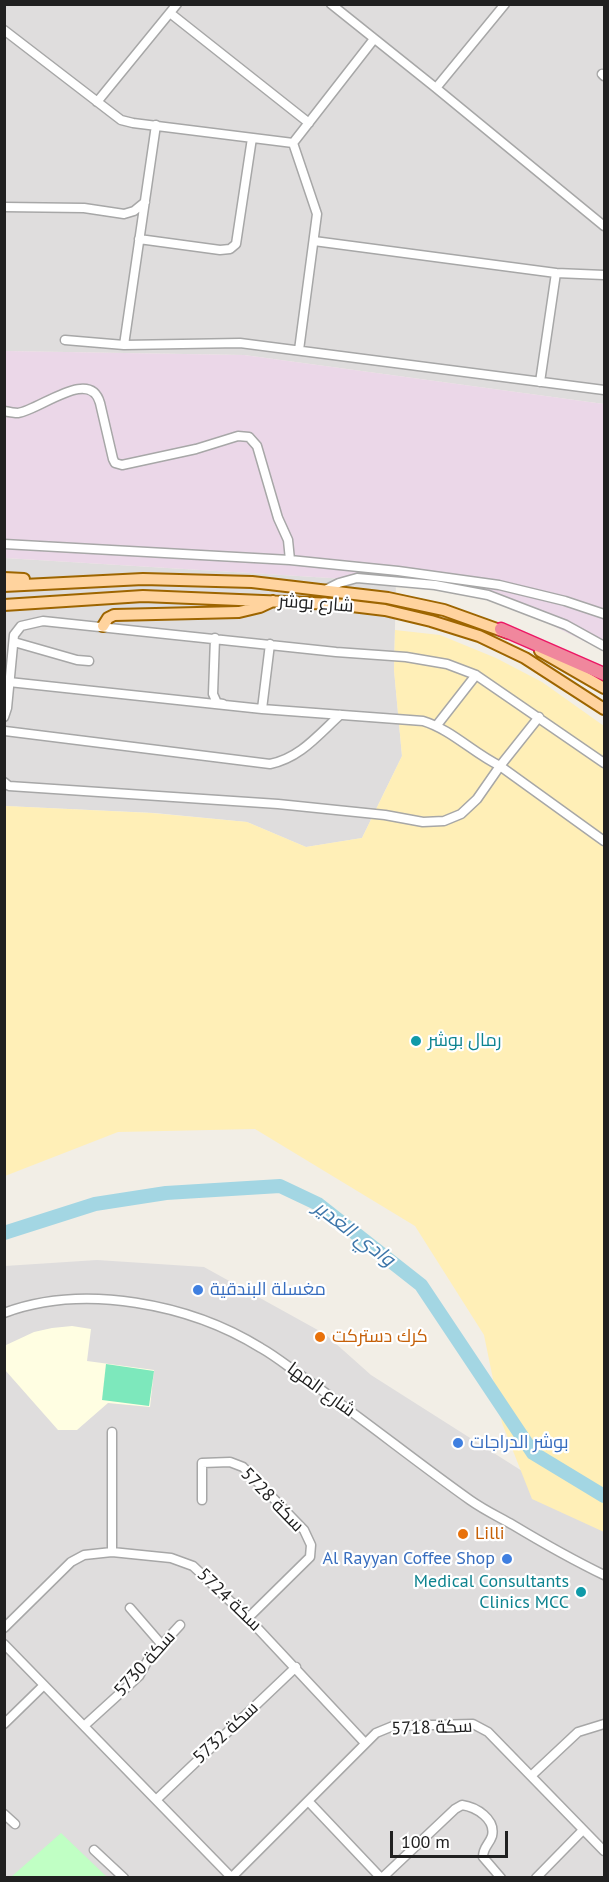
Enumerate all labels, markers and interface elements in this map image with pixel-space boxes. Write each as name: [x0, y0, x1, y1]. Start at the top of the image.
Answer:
street label: شارع بوشر: [278, 591, 354, 617]
place label: رمال بوشر: [428, 1030, 502, 1052]
marker: رمال بوشر: [409, 1034, 423, 1048]
water label: وادي الغدير: [309, 1196, 399, 1272]
place label: مغسلة البندقية: [210, 1279, 326, 1301]
marker: مغسلة البندقية: [191, 1283, 205, 1297]
place label: كرك دستركت: [332, 1326, 428, 1348]
marker: كرك دستركت: [313, 1330, 327, 1344]
street label: شارع المها: [283, 1358, 359, 1422]
place label: بوشر الدراجات: [470, 1432, 569, 1454]
marker: بوشر الدراجات: [451, 1436, 465, 1450]
street label: سكة 5728: [236, 1463, 308, 1537]
place label: Lilli: [475, 1523, 504, 1545]
marker: Lilli: [456, 1527, 470, 1541]
place label: Al Rayyan Coffee Shop: [322, 1548, 495, 1570]
marker: Al Rayyan Coffee Shop: [500, 1552, 514, 1566]
street label: سكة 5724: [192, 1564, 266, 1636]
place label: Medical Consultants Clinics MCC: [414, 1571, 569, 1614]
marker: Medical Consultants Clinics MCC: [574, 1585, 588, 1599]
street label: سكة 5730: [110, 1627, 180, 1701]
street label: سكة 5732: [189, 1697, 263, 1769]
street label: سكة 5718: [391, 1716, 473, 1740]
scale bar: [393, 1819, 512, 1857]
text: 100 m: [401, 1830, 450, 1853]

